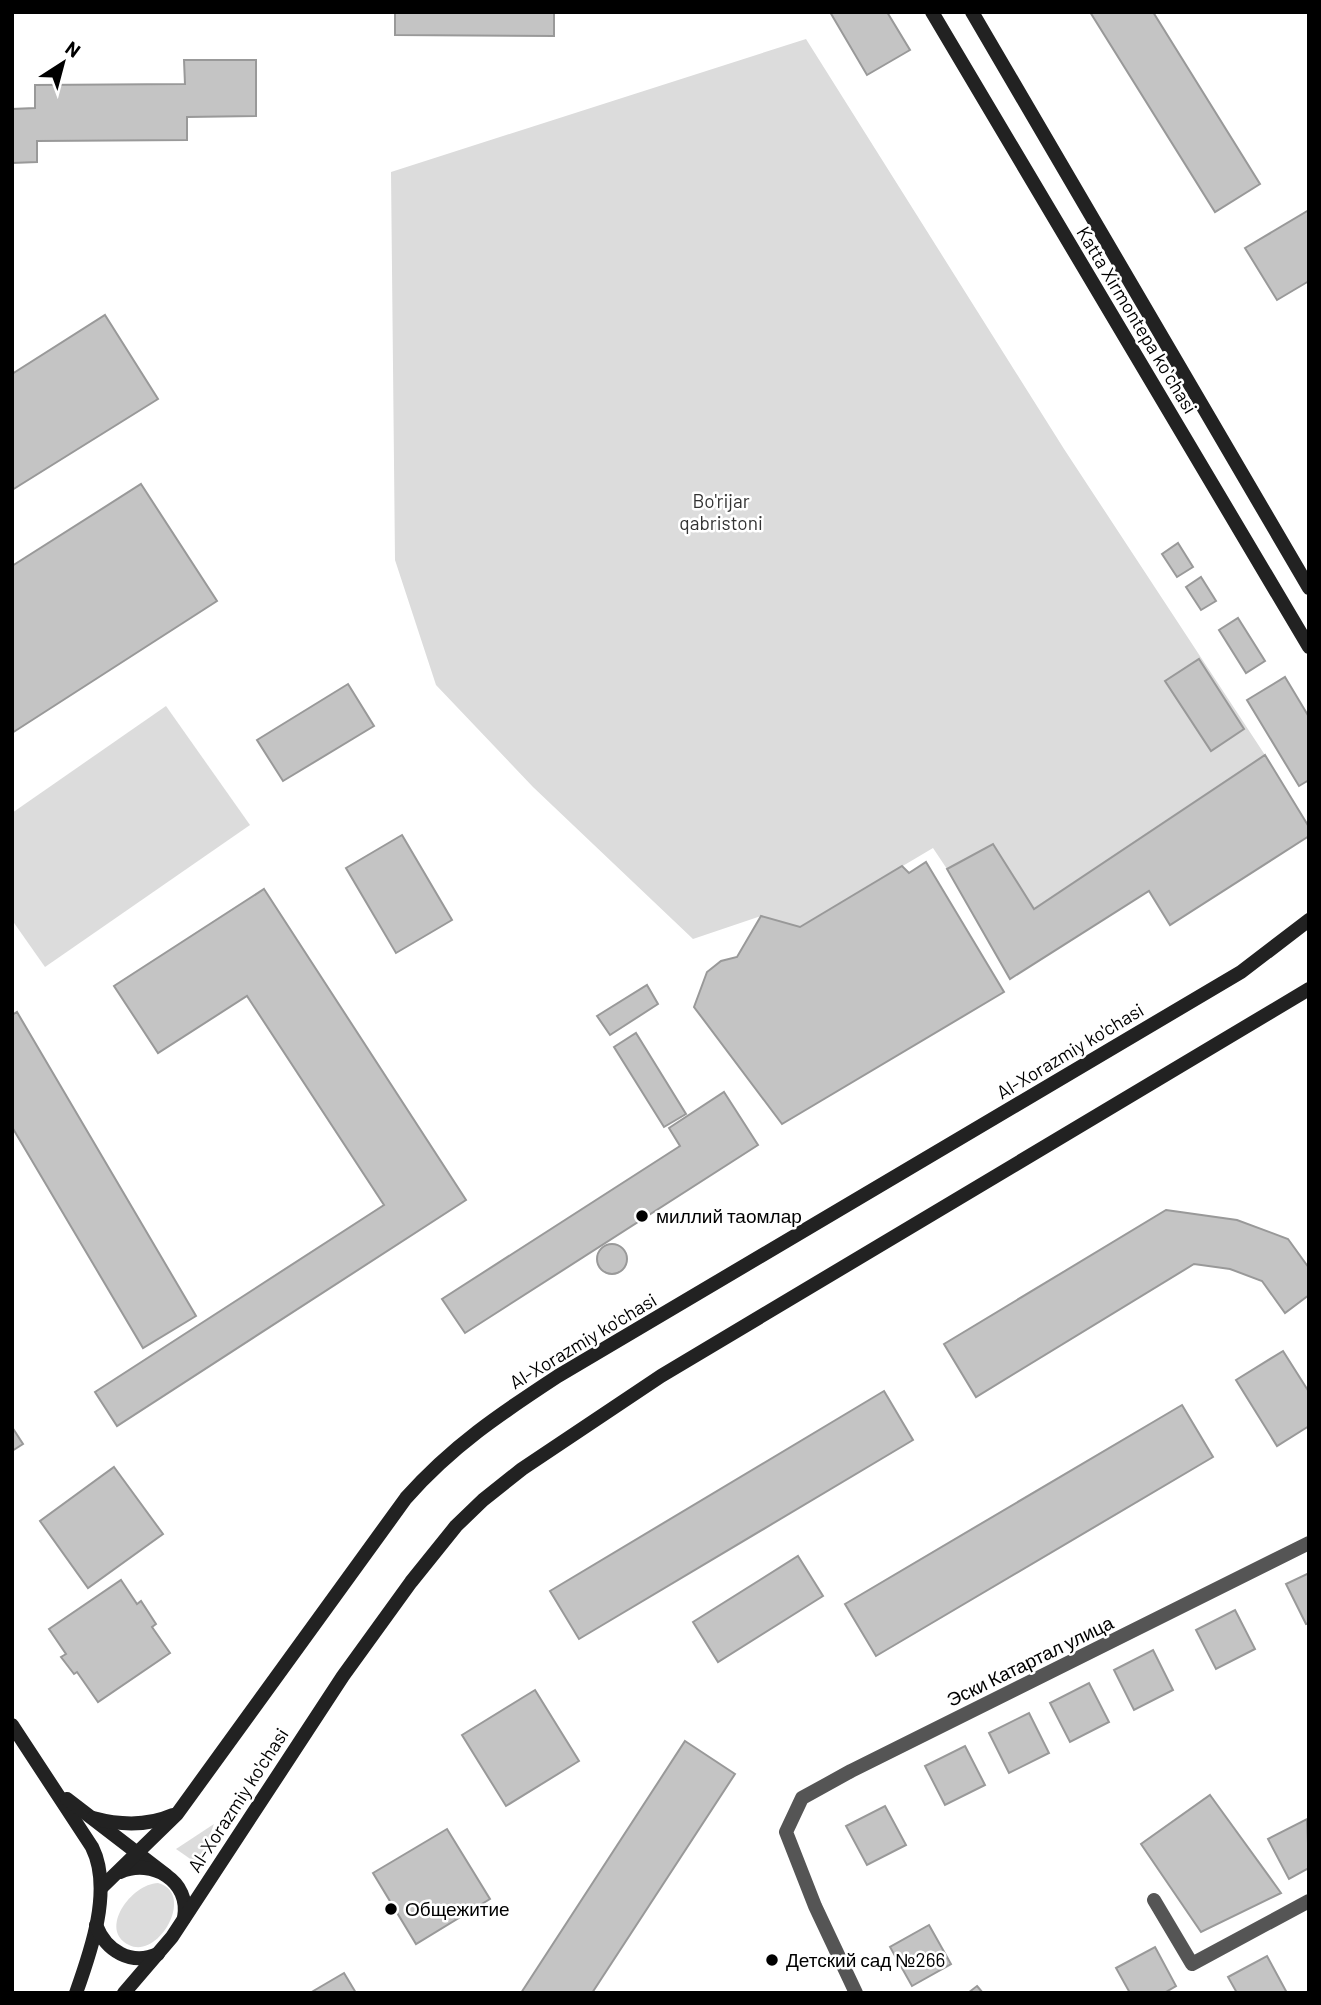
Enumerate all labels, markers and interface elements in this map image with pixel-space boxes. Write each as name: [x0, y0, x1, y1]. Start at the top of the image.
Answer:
north arrow: [28, 28, 98, 98]
text: N: [61, 36, 85, 62]
street label: Katta Xirmontepa koʻchasi: [1072, 222, 1203, 418]
park label: Bo'rijar qabristoni: [679, 489, 763, 534]
street label: Al-Xorazmiy ko'chasi: [992, 998, 1147, 1104]
place label: миллий таомлар: [656, 1204, 802, 1227]
marker: миллий таомлар: [634, 1208, 650, 1224]
street label: Al-Xorazmiy ko'chasi: [505, 1288, 660, 1394]
street label: Эски Катартал улица: [943, 1610, 1117, 1711]
street label: Al-Xorazmiy ko'chasi: [182, 1723, 293, 1876]
place label: Общежитие: [405, 1897, 510, 1920]
marker: Общежитие: [383, 1901, 399, 1917]
place label: Детский сад №266: [786, 1948, 945, 1971]
marker: Детский сад №266: [764, 1952, 780, 1968]

